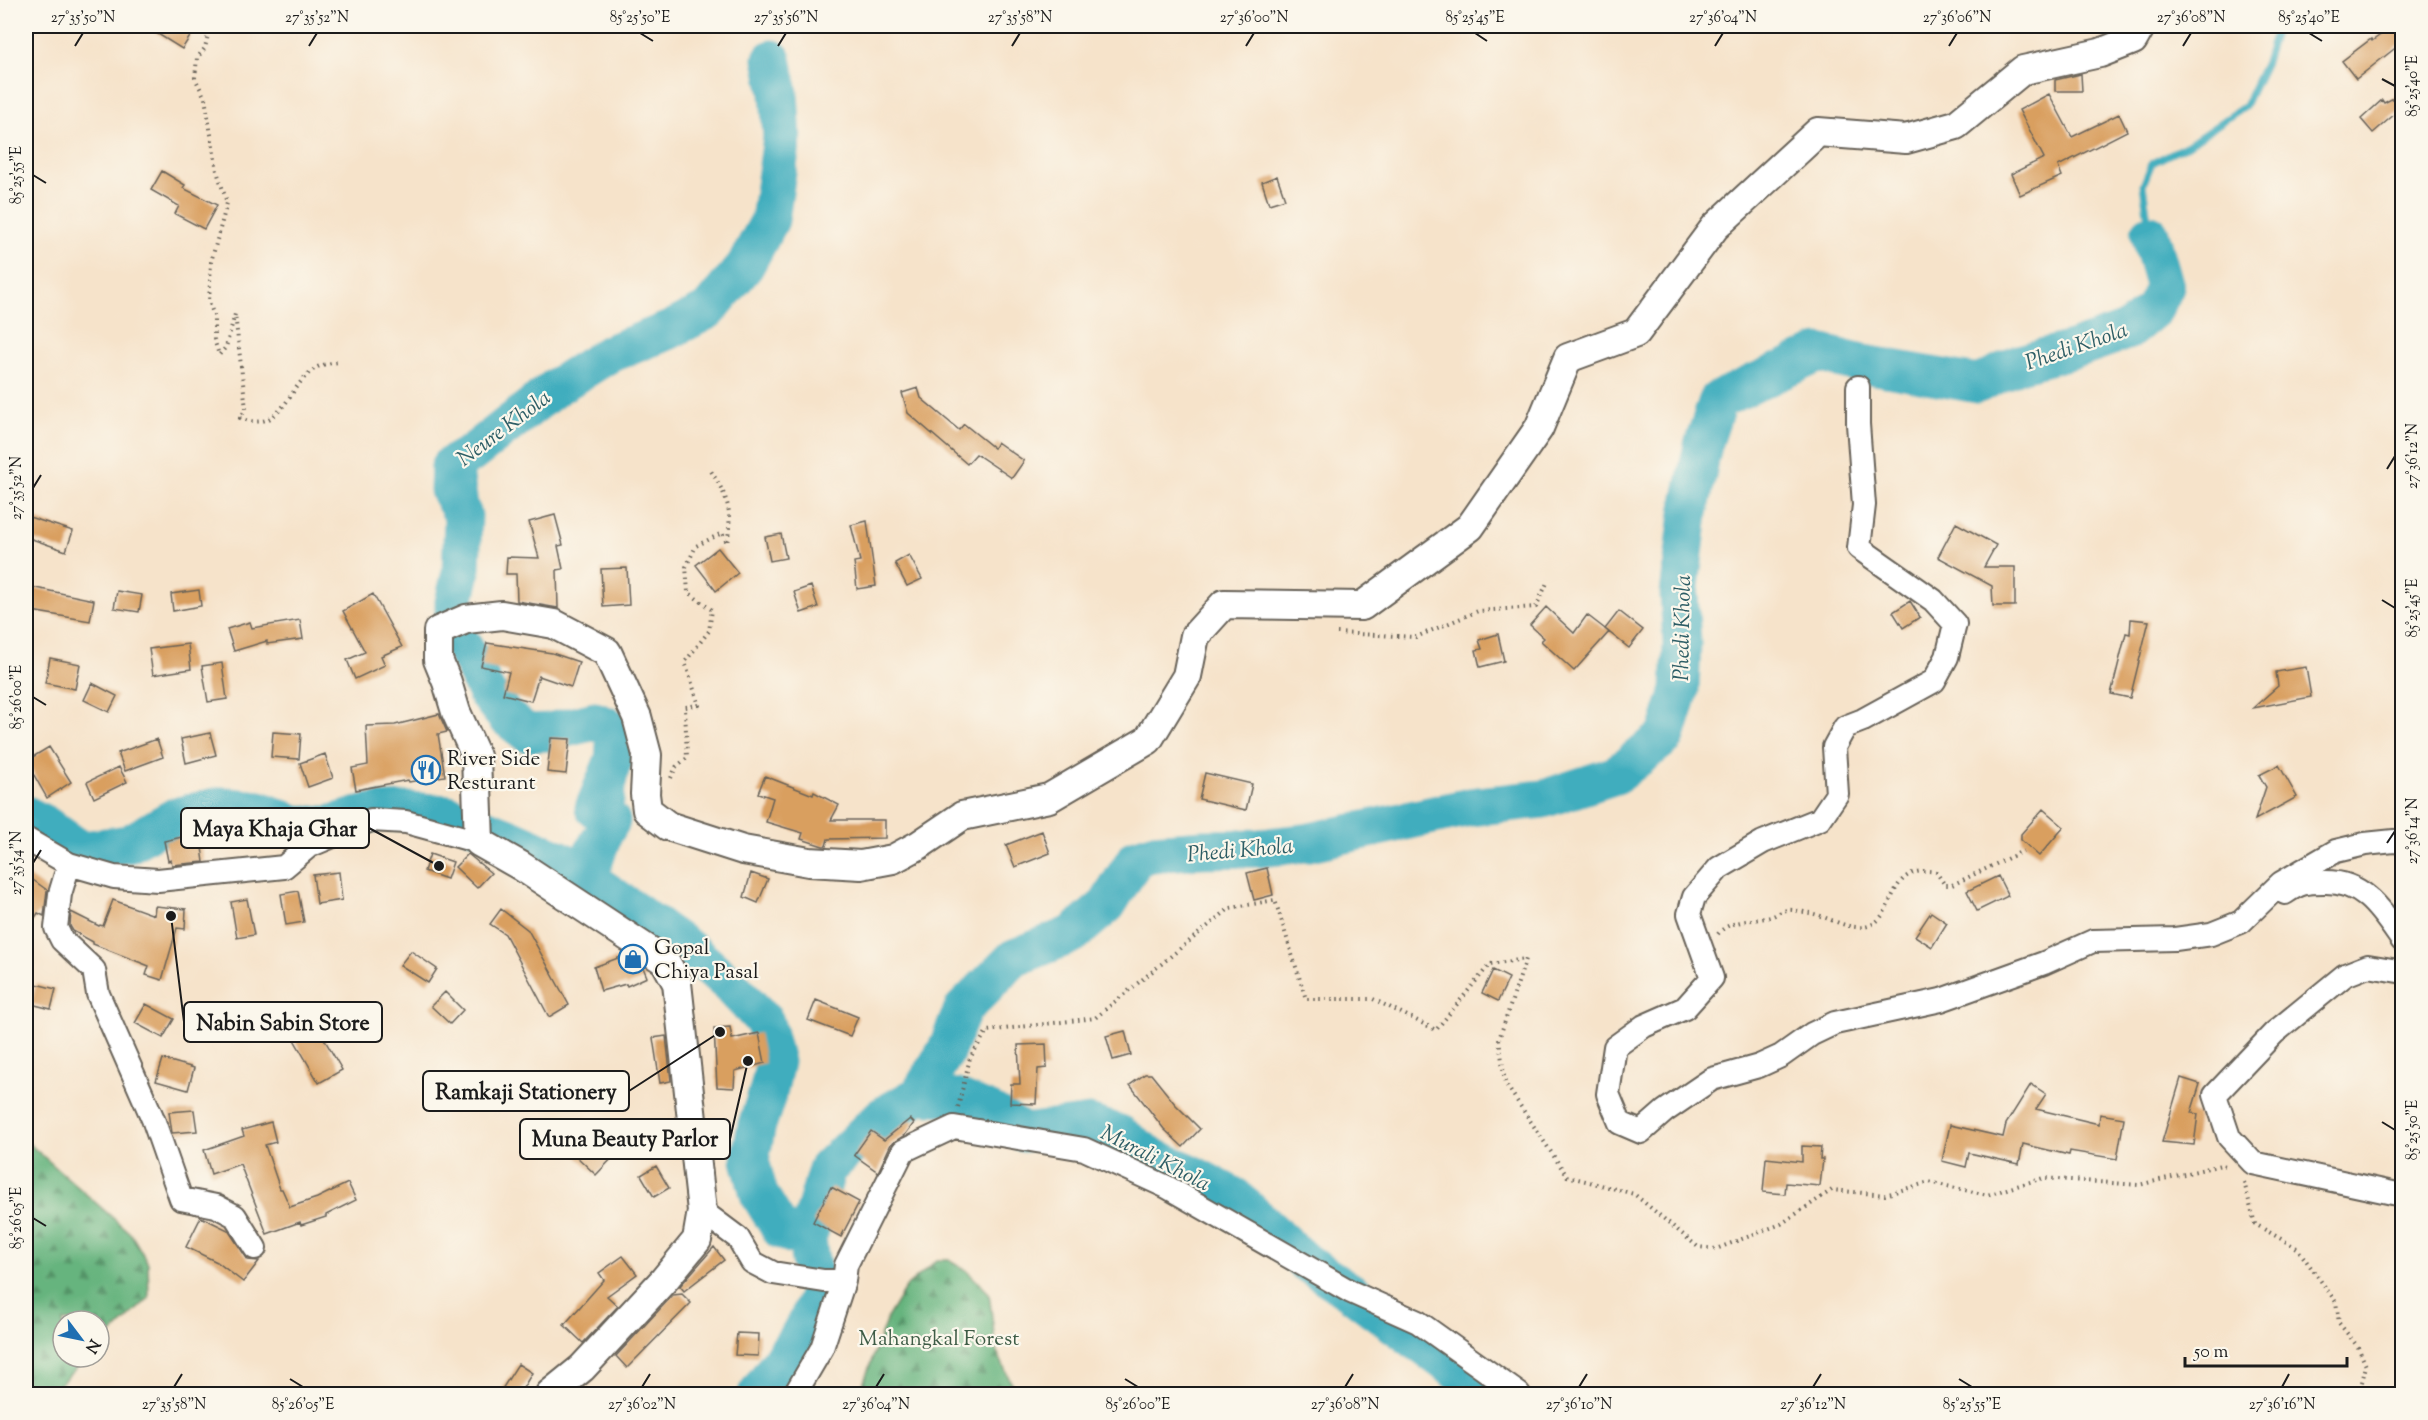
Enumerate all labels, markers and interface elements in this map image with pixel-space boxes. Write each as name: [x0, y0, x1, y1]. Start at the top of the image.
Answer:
text: 27°35'50"N: [51, 8, 115, 29]
text: 27°35'52"N: [285, 8, 349, 29]
text: 85°25'50"E: [610, 8, 670, 29]
text: 27°35'56"N: [754, 8, 818, 29]
text: 27°35'58"N: [988, 8, 1052, 29]
text: 27°36'00"N: [1220, 8, 1288, 29]
text: 85°25'45"E: [1445, 8, 1505, 29]
text: 27°36'04"N: [1689, 8, 1757, 29]
text: 27°36'06"N: [1923, 8, 1991, 29]
text: 27°36'08"N: [2157, 8, 2225, 29]
text: 85°25'40"E: [2278, 8, 2340, 29]
text: 85°25'40"E: [2403, 55, 2424, 117]
text: 85°25'55"E: [7, 146, 28, 204]
water label: Phedi Khola: [2022, 315, 2132, 380]
water label: Neure Khola: [451, 383, 559, 475]
text: 27°36'12"N: [2403, 423, 2424, 489]
text: 27°35'52"N: [7, 456, 28, 520]
water label: Phedi Khola: [1667, 575, 1701, 681]
text: 85°25'45"E: [2403, 578, 2424, 638]
text: 85°26'00"E: [7, 665, 28, 729]
place label: River Side Resturant: [447, 745, 540, 799]
restaurant icon: River Side Resturant: [410, 754, 442, 786]
text: 27°36'14"N: [2403, 798, 2424, 864]
callout: Maya Khaja Ghar: [181, 808, 369, 848]
text: Maya Khaja Ghar: [193, 815, 358, 847]
text: 27°35'54"N: [7, 831, 28, 895]
water label: Phedi Khola: [1186, 831, 1295, 873]
place label: Gopal Chiya Pasal: [654, 934, 759, 988]
shop icon: Gopal Chiya Pasal: [617, 943, 649, 975]
callout: Nabin Sabin Store: [184, 1002, 382, 1042]
text: Nabin Sabin Store: [196, 1009, 370, 1041]
callout: Ramkaji Stationery: [423, 1071, 629, 1111]
text: Ramkaji Stationery: [435, 1078, 617, 1110]
text: 85°25'50"E: [2403, 1100, 2424, 1160]
water label: Murali Khola: [1094, 1118, 1215, 1201]
callout: Muna Beauty Parlor: [520, 1119, 730, 1159]
text: Muna Beauty Parlor: [532, 1125, 719, 1157]
text: 85°26'05"E: [7, 1187, 28, 1249]
north arrow: [51, 1309, 111, 1369]
park label: Mahangkal Forest: [859, 1325, 1019, 1355]
scale bar: [2185, 1330, 2347, 1368]
text: N: [78, 1334, 105, 1357]
text: 50 m: [2193, 1340, 2229, 1366]
text: 27°35'58"N: [142, 1395, 206, 1416]
text: 85°26'05"E: [272, 1395, 334, 1416]
text: 27°36'02"N: [608, 1395, 676, 1416]
text: 27°36'04"N: [842, 1395, 910, 1416]
text: 85°26'00"E: [1106, 1395, 1170, 1416]
text: 27°36'08"N: [1311, 1395, 1379, 1416]
text: 27°36'10"N: [1546, 1395, 1612, 1416]
text: 27°36'12"N: [1780, 1395, 1846, 1416]
text: 85°25'55"E: [1943, 1395, 2001, 1416]
text: 27°36'16"N: [2249, 1395, 2315, 1416]

